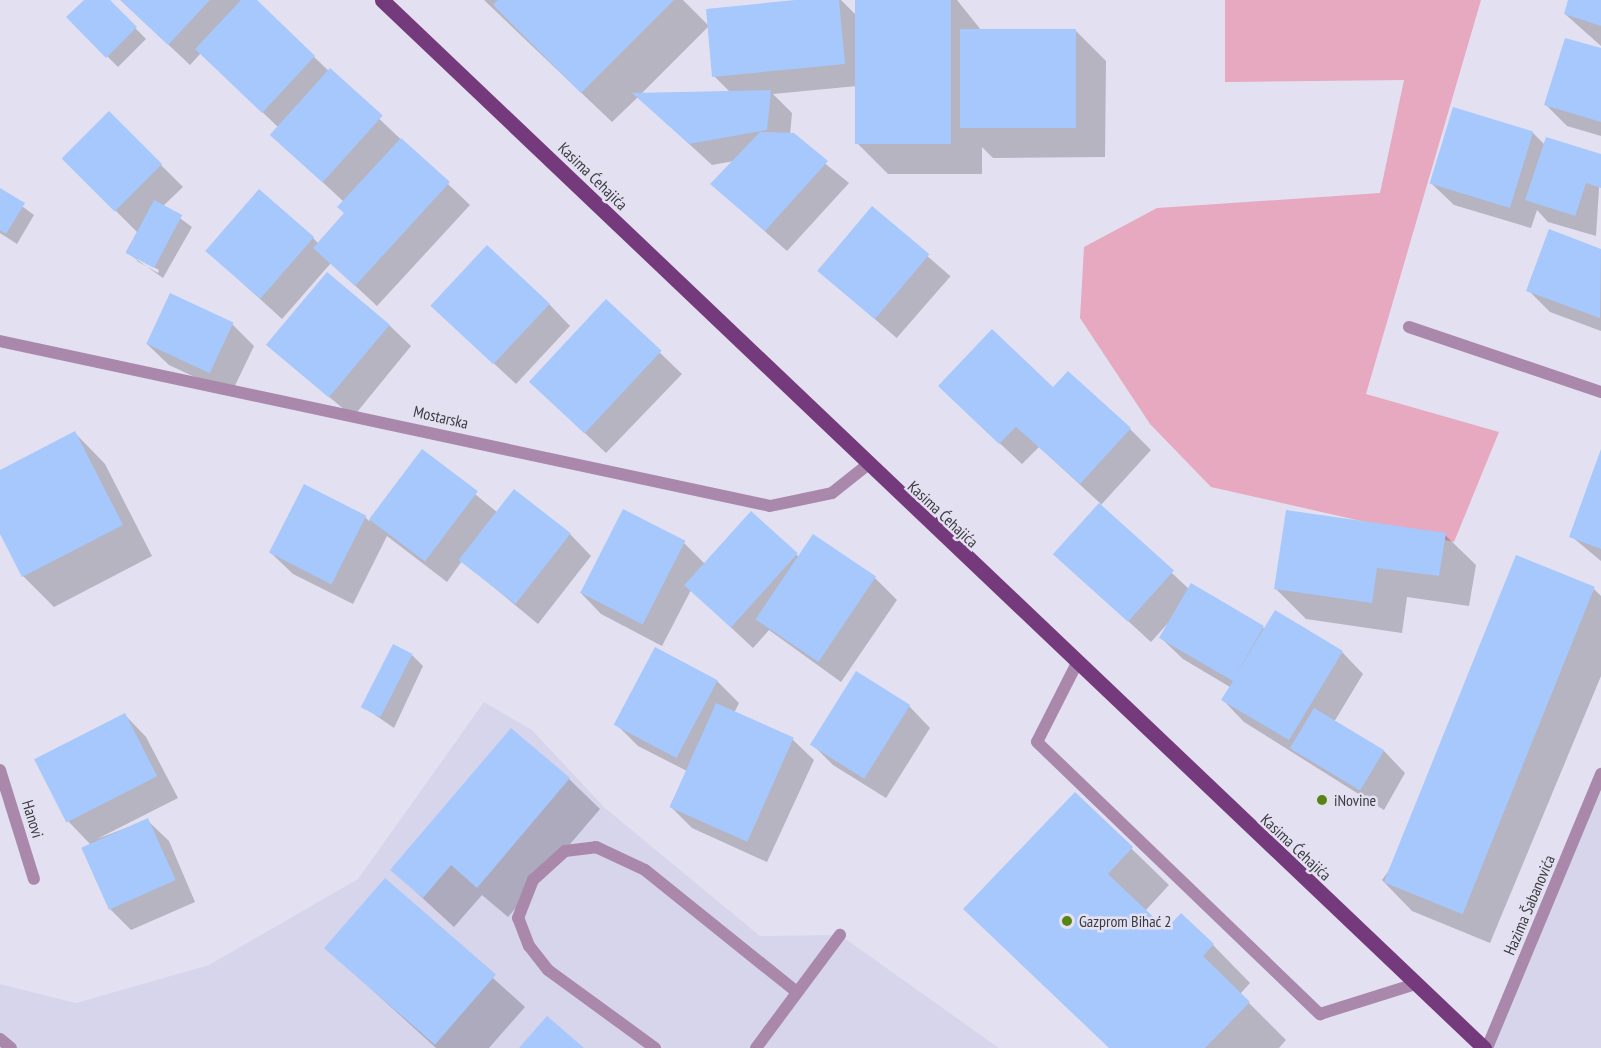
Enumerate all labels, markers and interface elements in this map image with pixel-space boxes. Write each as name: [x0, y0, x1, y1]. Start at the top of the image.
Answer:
street label: Kasima Ćehajića: [554, 138, 632, 214]
street label: Mostarska: [412, 401, 470, 433]
street label: Kasima Ćehajića: [904, 477, 982, 551]
place label: iNovine: [1334, 790, 1376, 810]
marker: iNovine: [1315, 793, 1329, 807]
street label: Hanovi: [18, 798, 48, 840]
street label: Kasima Ćehajića: [1257, 810, 1335, 884]
street label: Hazima Šabanovića: [1499, 852, 1559, 958]
place label: Gazprom Bihać 2: [1079, 911, 1172, 931]
marker: Gazprom Bihać 2: [1060, 914, 1074, 928]

